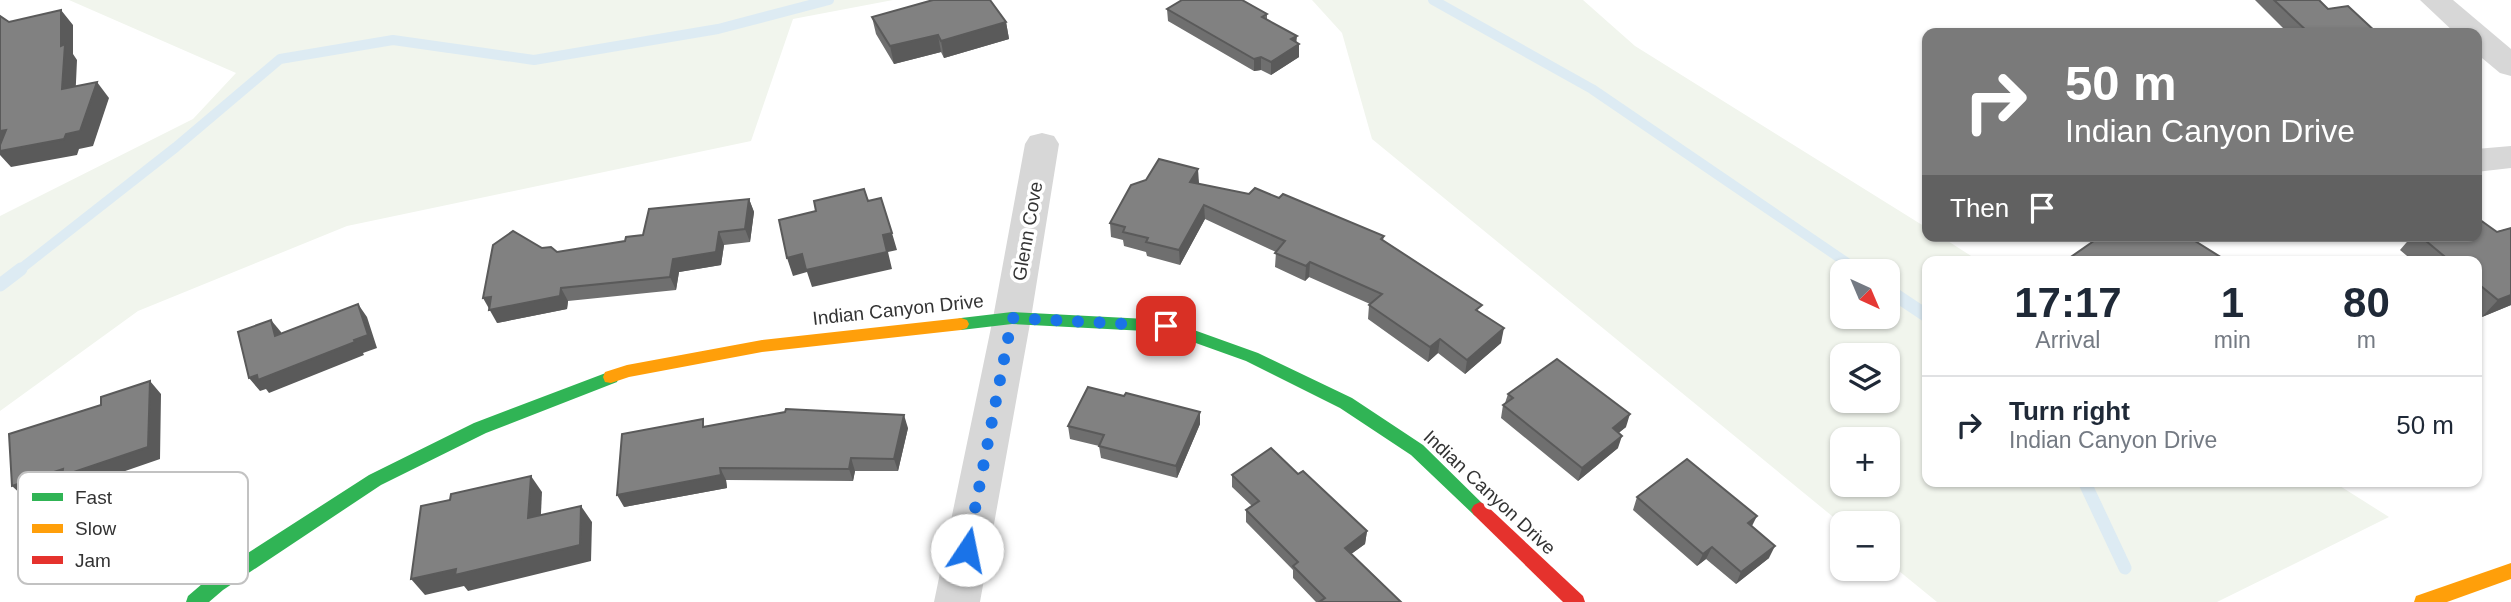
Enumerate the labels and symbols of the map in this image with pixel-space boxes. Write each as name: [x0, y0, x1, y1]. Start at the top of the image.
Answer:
street label: Glenn Cove: [1008, 180, 1047, 282]
north arrow: [1830, 259, 1900, 329]
street label: Indian Canyon Drive: [811, 290, 985, 329]
pin: [1136, 296, 1196, 356]
street label: Indian Canyon Drive: [1420, 426, 1560, 559]
legend: [18, 472, 248, 584]
text: Fast: [75, 487, 113, 508]
position arrow: [930, 513, 1004, 587]
text: Slow: [75, 518, 116, 539]
text: Jam: [75, 550, 111, 571]

